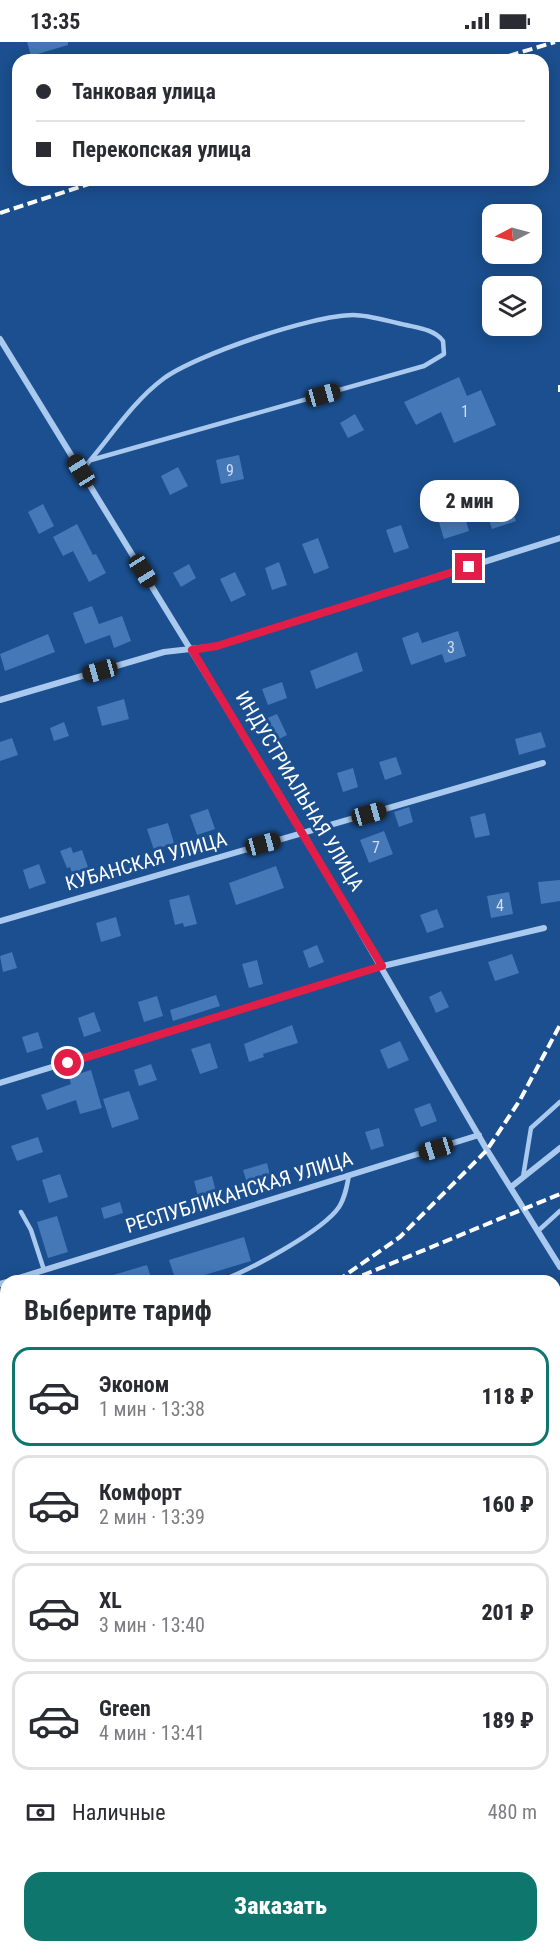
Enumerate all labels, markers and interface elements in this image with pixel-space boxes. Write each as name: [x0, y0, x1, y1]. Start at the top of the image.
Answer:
text: 13:35: [30, 9, 81, 34]
text: Танковая улица: [72, 79, 216, 104]
text: Перекопская улица: [72, 137, 251, 162]
north arrow: [482, 204, 542, 264]
map controls: [482, 204, 542, 336]
button: layers: [482, 276, 542, 336]
car: [303, 381, 343, 409]
house number: 1: [461, 402, 469, 421]
car: [64, 451, 98, 491]
house number: 9: [226, 461, 234, 480]
callout: 2 мин: [420, 480, 518, 522]
text: 2 мин: [446, 489, 493, 513]
car: [126, 551, 160, 591]
route end: [455, 553, 482, 580]
house number: 3: [447, 638, 455, 657]
car: [80, 657, 120, 685]
street label: ИНДУСТРИАЛЬНАЯ УЛИЦА: [231, 687, 369, 896]
car: [349, 800, 389, 828]
street label: КУБАНСКАЯ УЛИЦА: [63, 826, 230, 896]
car: [243, 831, 283, 857]
house number: 7: [372, 838, 380, 857]
house number: 4: [496, 896, 504, 915]
route start: [54, 1049, 81, 1076]
car: [416, 1135, 456, 1163]
street label: РЕСПУБЛИКАНСКАЯ УЛИЦА: [123, 1146, 356, 1238]
text: Выберите тариф: [24, 1295, 212, 1327]
icon: car: [27, 1370, 81, 1424]
text: Эконом: [99, 1372, 169, 1397]
text: 118 ₽: [481, 1384, 534, 1409]
text: 1 мин · 13:38: [99, 1397, 205, 1421]
icon: car: [27, 1478, 81, 1532]
text: Комфорт: [99, 1480, 182, 1505]
text: 160 ₽: [481, 1492, 534, 1517]
text: 2 мин · 13:39: [99, 1505, 205, 1529]
icon: car: [27, 1586, 81, 1640]
text: XL: [99, 1588, 122, 1613]
text: 201 ₽: [481, 1600, 534, 1625]
text: 3 мин · 13:40: [99, 1613, 205, 1637]
icon: car: [27, 1694, 81, 1748]
text: Green: [99, 1696, 151, 1721]
text: 189 ₽: [481, 1708, 534, 1733]
text: 4 мин · 13:41: [99, 1721, 205, 1745]
icon: cash: [24, 1796, 57, 1829]
text: Наличные: [72, 1800, 166, 1825]
text: 480 m: [488, 1800, 537, 1824]
button: Заказать: [24, 1872, 537, 1941]

